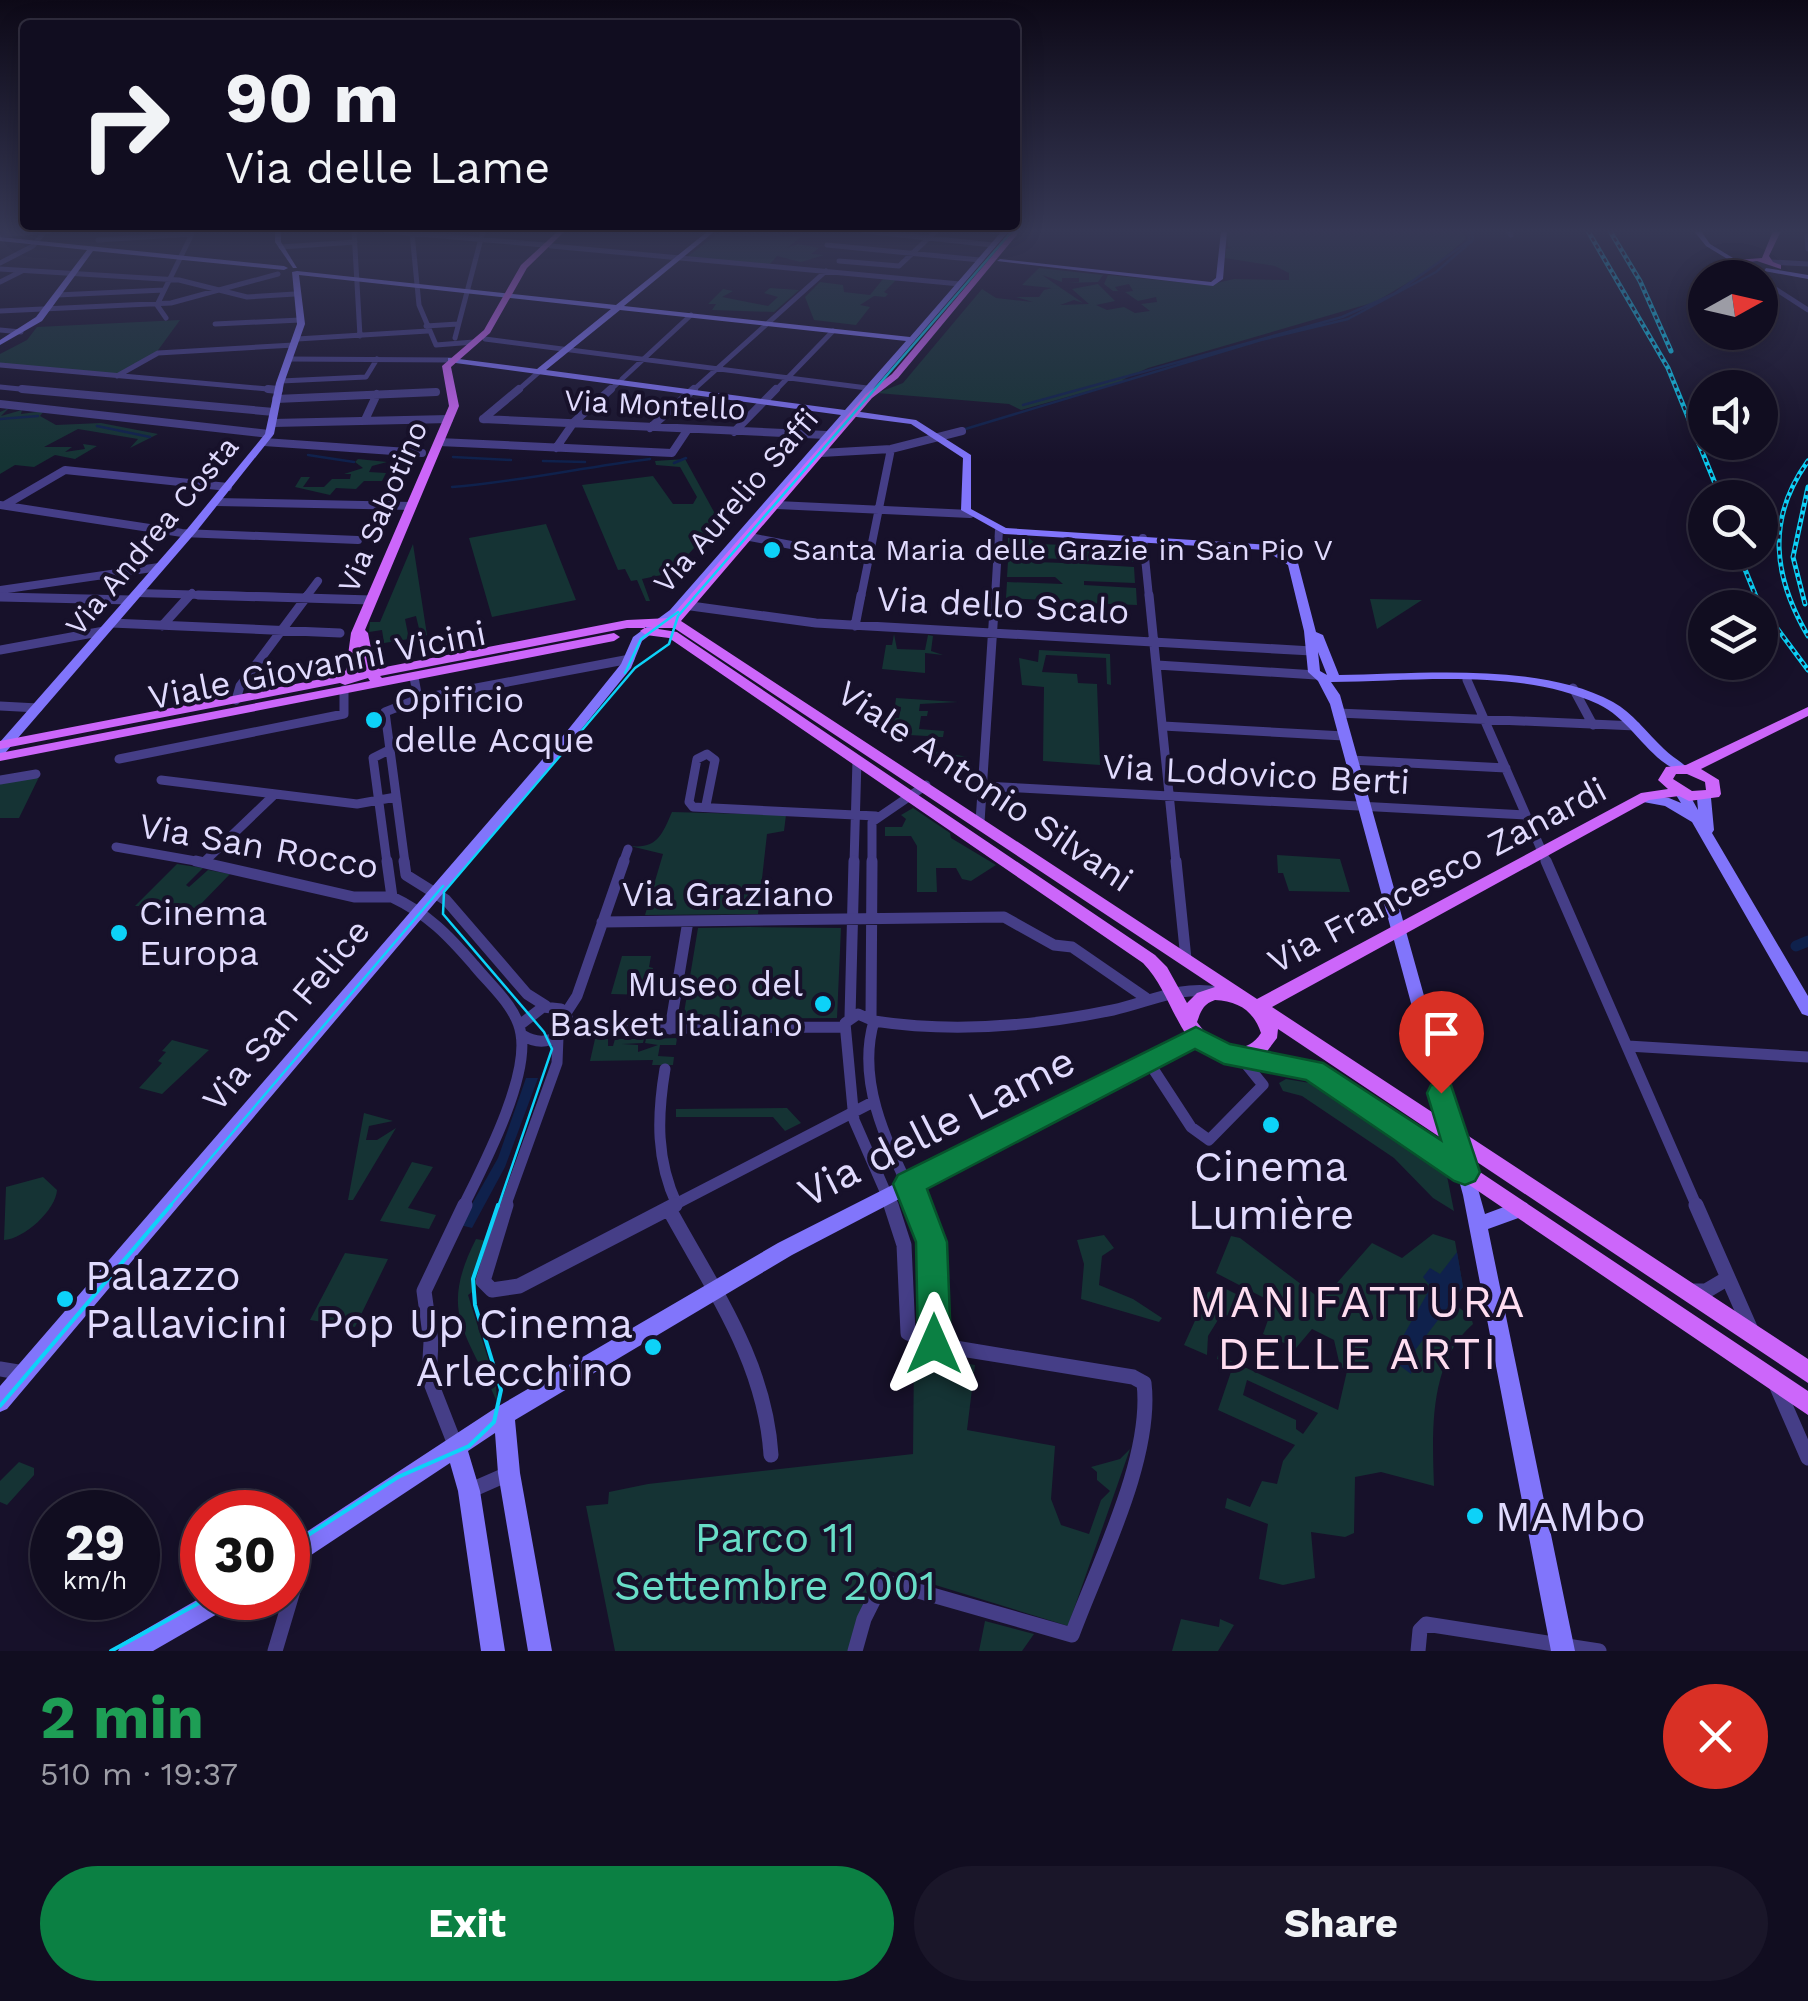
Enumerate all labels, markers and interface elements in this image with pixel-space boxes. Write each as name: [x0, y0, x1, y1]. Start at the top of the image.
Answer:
text: 90 m: [225, 57, 399, 139]
icon: right: [60, 60, 190, 190]
text: Via delle Lame: [225, 141, 550, 194]
north arrow: [1688, 260, 1778, 350]
map controls: [1688, 260, 1778, 680]
button: sound: [1688, 370, 1778, 460]
street label: Via Montello: [563, 382, 747, 427]
street label: Via Aurelio Saffi: [646, 401, 825, 600]
street label: Via Sabotino: [331, 416, 435, 598]
street label: Via Andrea Costa: [58, 429, 245, 642]
button: search: [1688, 480, 1778, 570]
place label: Santa Maria delle Grazie in San Pio V: [792, 532, 1333, 567]
marker: Santa Maria delle Grazie in San Pio V: [761, 539, 783, 561]
street label: Via dello Scalo: [876, 577, 1130, 633]
button: layers: [1688, 590, 1778, 680]
street label: Viale Giovanni Vicini: [145, 612, 489, 718]
street label: Viale Antonio Silvani: [829, 671, 1141, 901]
place label: Opificio delle Acque: [394, 679, 594, 761]
marker: Opificio delle Acque: [363, 709, 385, 731]
street label: Via Lodovico Berti: [1101, 745, 1411, 803]
street label: Via Francesco Zanardi: [1261, 768, 1613, 982]
street label: Via San Rocco: [136, 804, 382, 888]
street label: Via Graziano: [622, 873, 834, 915]
place label: Cinema Europa: [139, 892, 267, 974]
street label: Via San Felice: [193, 910, 379, 1120]
marker: Cinema Europa: [108, 922, 130, 944]
place label: Museo del Basket Italiano: [549, 963, 803, 1045]
pin: [1399, 991, 1484, 1094]
marker: Museo del Basket Italiano: [812, 993, 834, 1015]
icon: arrive: [1414, 1006, 1469, 1061]
street label: Via delle Lame: [790, 1036, 1083, 1217]
marker: Cinema Lumière: [1260, 1114, 1282, 1136]
place label: Cinema Lumière: [1188, 1142, 1354, 1239]
place label: Palazzo Pallavicini: [85, 1251, 288, 1348]
district label: MANIFATTURA DELLE ARTI: [1189, 1275, 1527, 1380]
marker: Palazzo Pallavicini: [54, 1288, 76, 1310]
position arrow: [882, 1292, 986, 1396]
place label: Pop Up Cinema Arlecchino: [318, 1299, 633, 1396]
marker: Pop Up Cinema Arlecchino: [642, 1336, 664, 1358]
speed limit sign: 30: [180, 1490, 310, 1620]
place label: MAMbo: [1495, 1492, 1646, 1541]
marker: MAMbo: [1464, 1505, 1486, 1527]
text: 29: [65, 1513, 125, 1572]
park label: Parco 11 Settembre 2001: [614, 1513, 936, 1610]
text: km/h: [63, 1566, 127, 1595]
text: 2 min: [40, 1682, 204, 1753]
button: close: [1663, 1684, 1768, 1789]
text: 510 m · 19:37: [40, 1755, 238, 1793]
button: Exit: [40, 1866, 894, 1981]
button: Share: [914, 1866, 1768, 1981]

